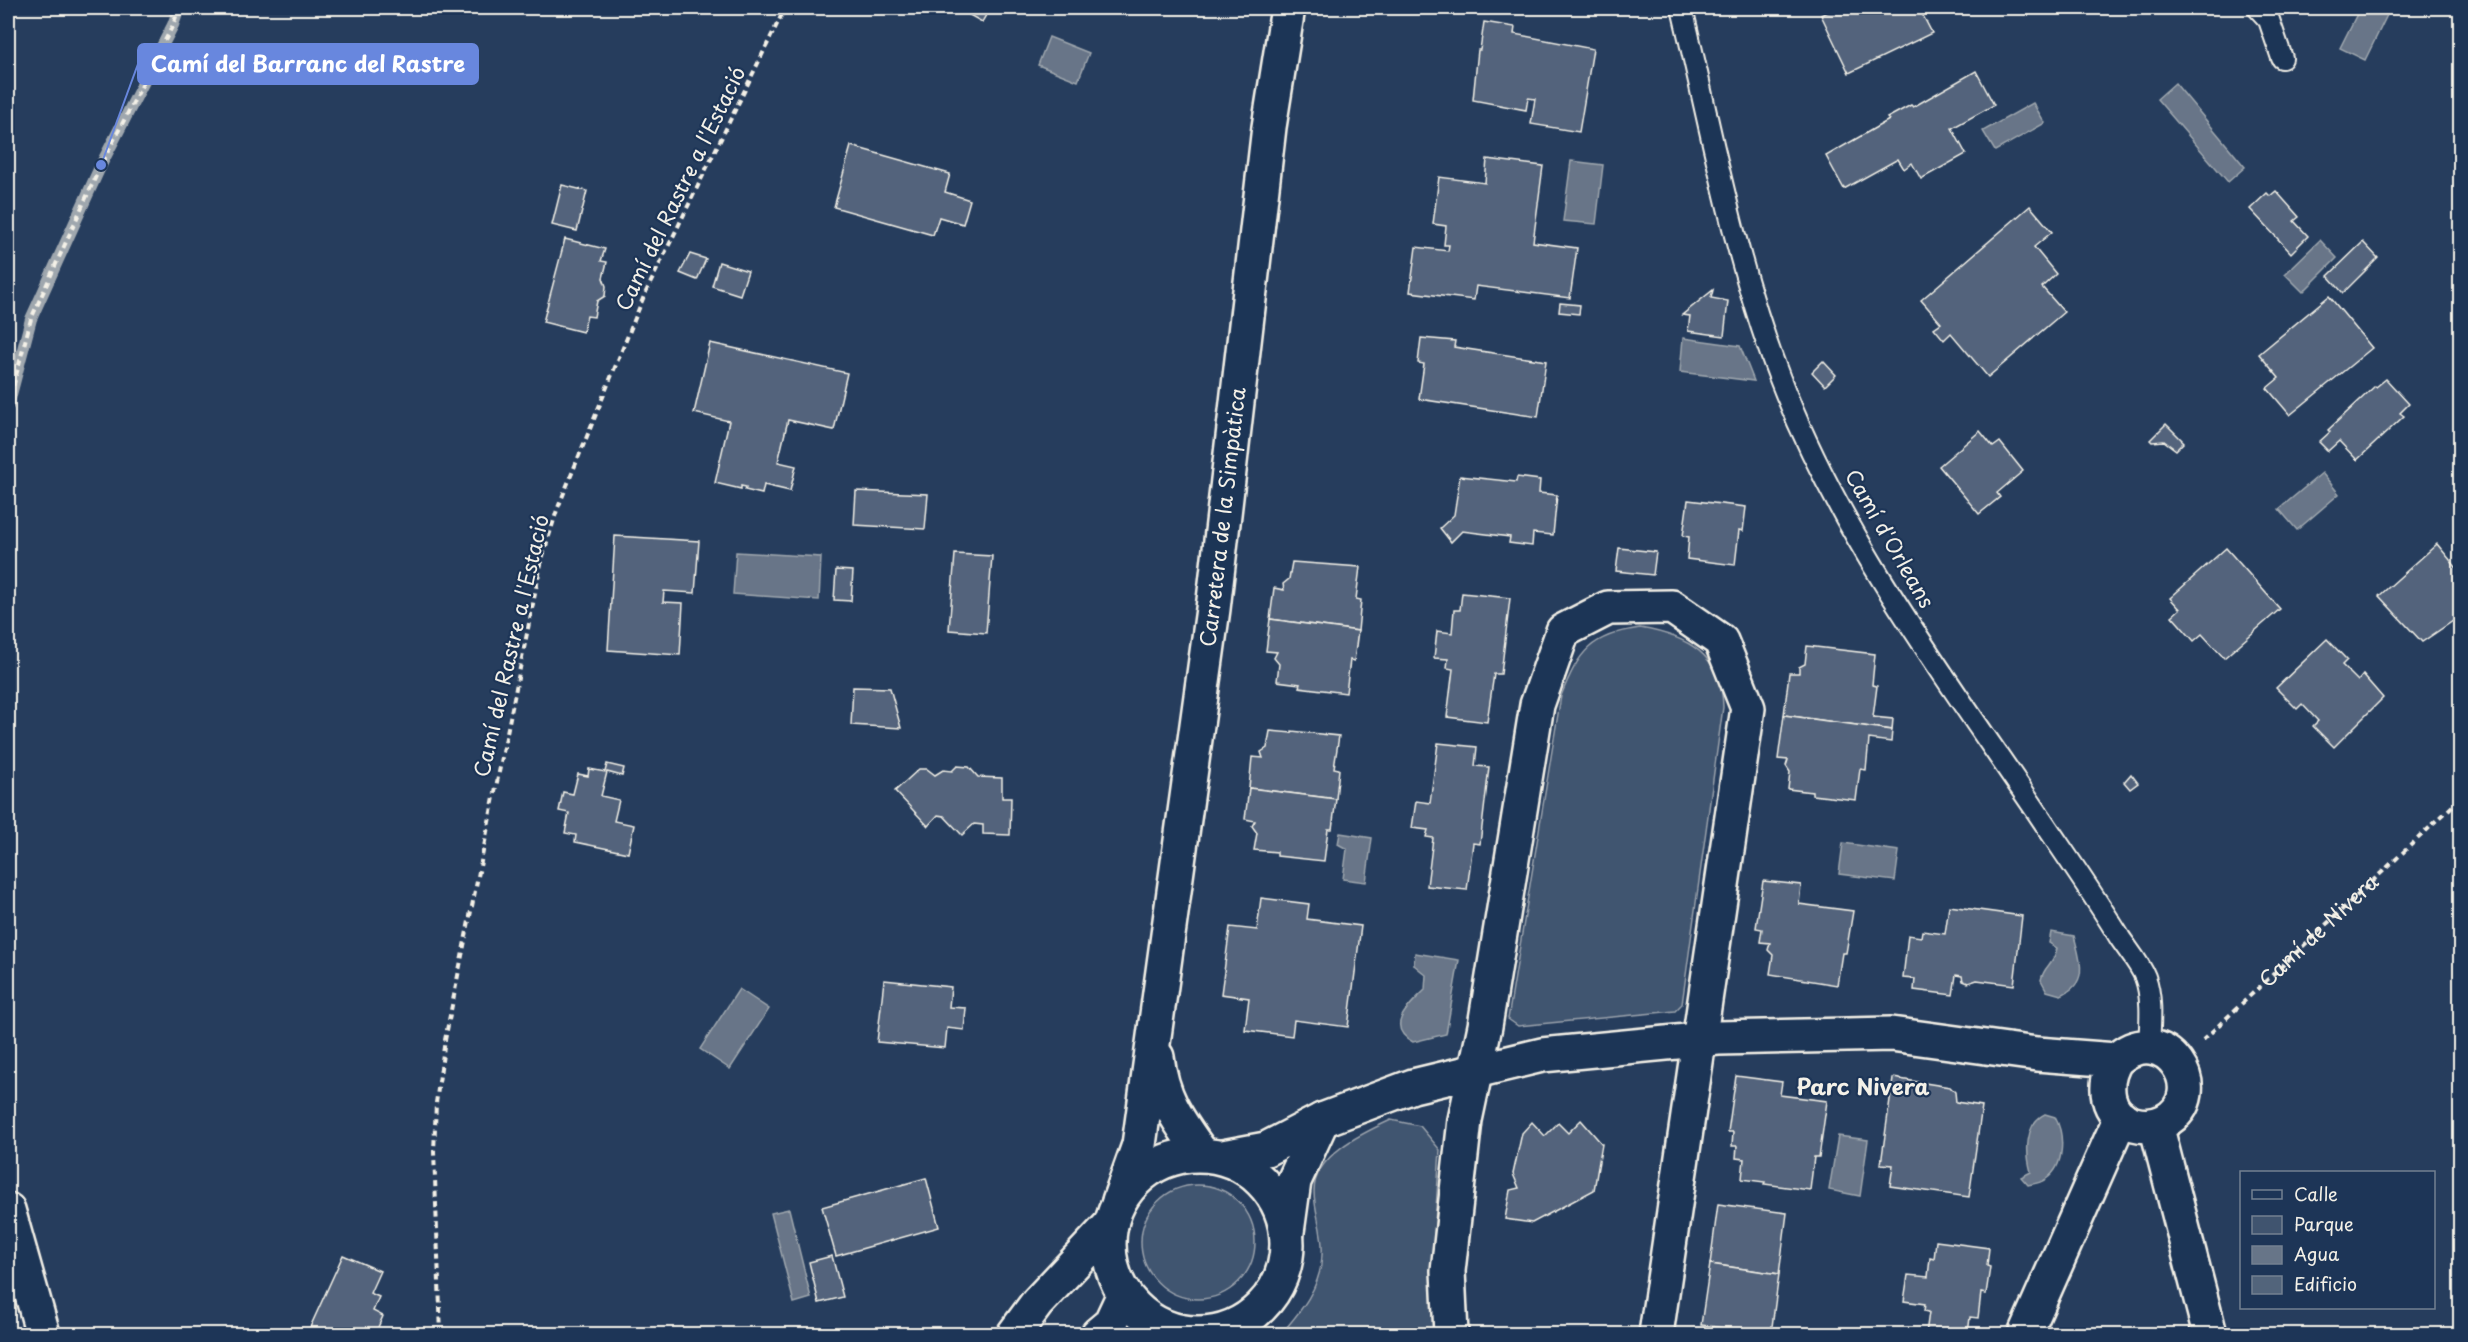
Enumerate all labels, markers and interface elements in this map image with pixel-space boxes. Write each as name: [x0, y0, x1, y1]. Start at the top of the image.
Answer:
callout: Camí del Barranc del Rastre: [138, 44, 478, 84]
text: Camí del Barranc del Rastre: [151, 46, 465, 79]
street label: Camí del Rastre a l'Estació: [606, 60, 752, 316]
street label: Carretera de la Simpàtica: [1190, 385, 1253, 649]
street label: Camí d'Orleans: [1838, 462, 1944, 614]
street label: Camí del Rastre a l'Estació: [464, 511, 556, 780]
street label: Camí de Nivera: [2251, 865, 2385, 994]
district label: Parc Nivera: [1797, 1069, 1929, 1102]
legend: [2240, 1171, 2435, 1309]
text: Calle: [2294, 1180, 2338, 1207]
text: Parque: [2294, 1210, 2354, 1237]
text: Agua: [2294, 1240, 2340, 1267]
text: Edificio: [2294, 1270, 2357, 1297]

